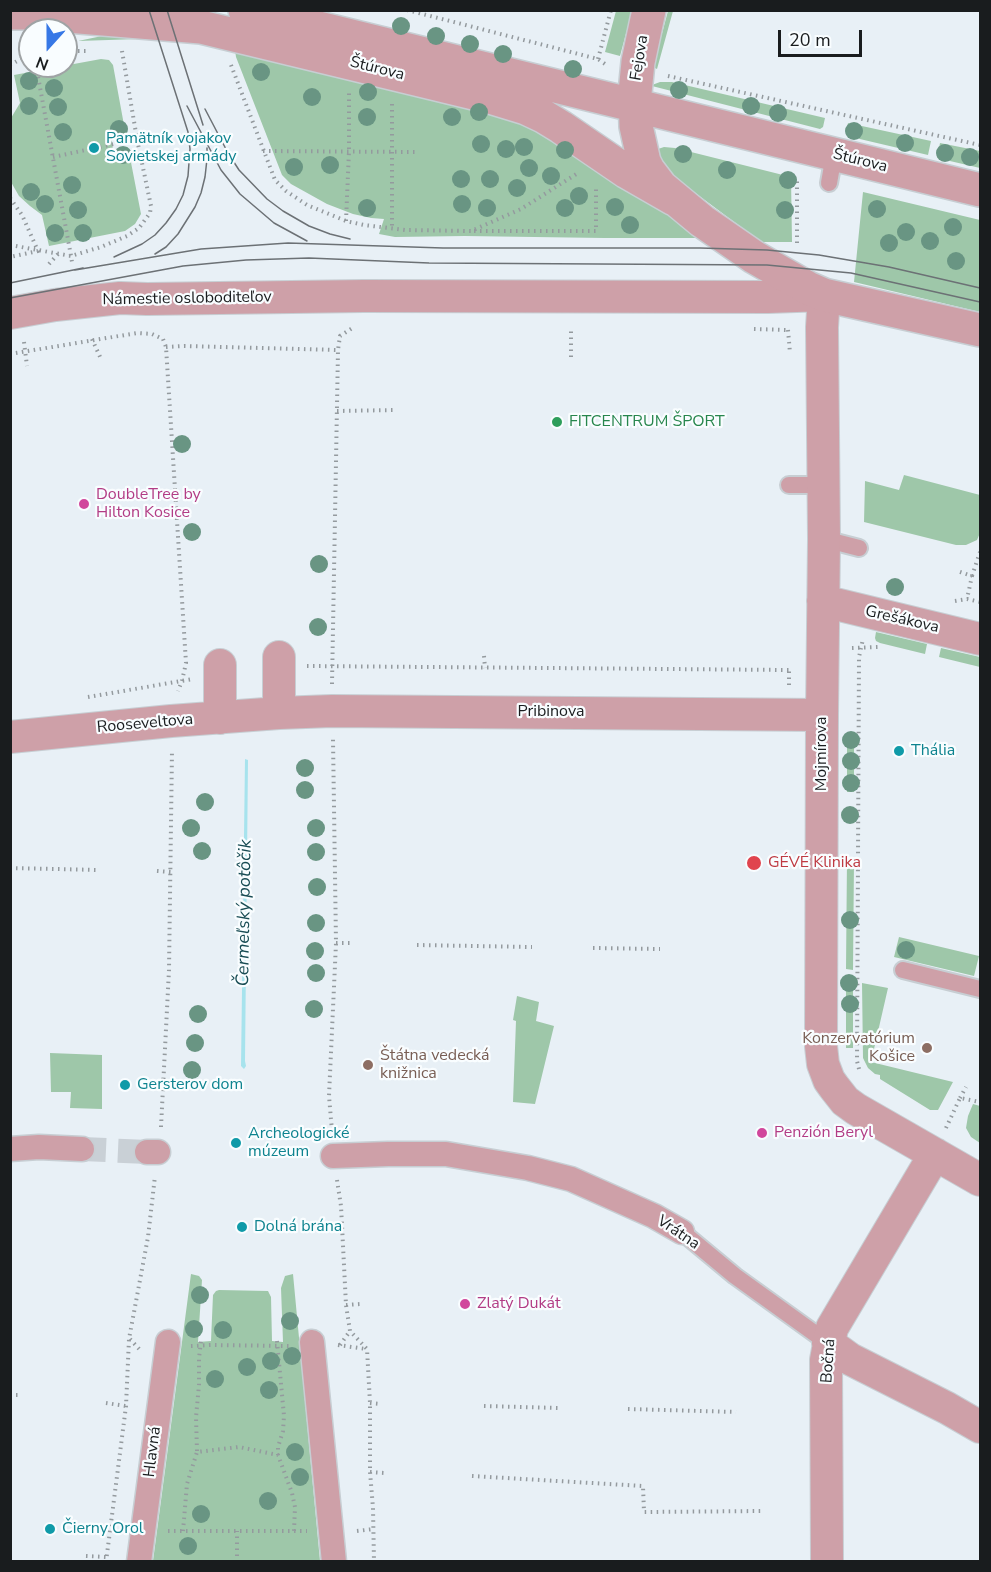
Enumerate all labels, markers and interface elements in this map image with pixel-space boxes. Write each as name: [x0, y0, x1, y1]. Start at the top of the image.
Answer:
north arrow: [18, 18, 78, 78]
scale bar: [781, 18, 865, 56]
text: 20 m: [789, 28, 831, 52]
street label: Fejova: [627, 34, 653, 82]
text: N: [33, 51, 52, 75]
street label: Štúrova: [348, 53, 406, 85]
place label: Pamätník vojakov Sovietskej armády: [106, 129, 237, 167]
marker: Pamätník vojakov Sovietskej armády: [87, 141, 101, 155]
street label: Štúrova: [831, 145, 889, 177]
street label: Námestie osloboditeľov: [102, 288, 272, 310]
place label: FITCENTRUM ŠPORT: [569, 412, 725, 432]
marker: FITCENTRUM ŠPORT: [550, 415, 564, 429]
place label: DoubleTree by Hilton Kosice: [96, 485, 201, 523]
marker: DoubleTree by Hilton Kosice: [77, 497, 91, 511]
street label: Grešákova: [863, 602, 941, 638]
street label: Pribinova: [518, 702, 584, 722]
street label: Rooseveltova: [96, 710, 194, 738]
street label: Mojmírova: [812, 717, 832, 791]
place label: Thália: [911, 741, 955, 761]
marker: Thália: [892, 744, 906, 758]
water label: Čermeľský potôčik: [233, 839, 257, 987]
place label: GÉVÉ Klinika: [768, 853, 861, 873]
marker: GÉVÉ Klinika: [745, 854, 763, 872]
place label: Konzervatórium Košice: [802, 1029, 915, 1067]
marker: Konzervatórium Košice: [920, 1041, 934, 1055]
place label: Štátna vedecká knižnica: [380, 1046, 489, 1084]
marker: Štátna vedecká knižnica: [361, 1058, 375, 1072]
place label: Gersterov dom: [137, 1075, 243, 1095]
marker: Gersterov dom: [118, 1078, 132, 1092]
place label: Penzión Beryl: [774, 1123, 873, 1143]
place label: Archeologické múzeum: [248, 1124, 350, 1162]
marker: Penzión Beryl: [755, 1126, 769, 1140]
marker: Archeologické múzeum: [229, 1136, 243, 1150]
street label: Vrátna: [653, 1212, 703, 1254]
place label: Dolná brána: [254, 1217, 342, 1237]
marker: Dolná brána: [235, 1220, 249, 1234]
place label: Zlatý Dukát: [477, 1294, 561, 1314]
marker: Zlatý Dukát: [458, 1297, 472, 1311]
street label: Bočná: [818, 1338, 840, 1384]
street label: Hlavná: [140, 1425, 166, 1479]
place label: Čierny Orol: [62, 1519, 144, 1539]
marker: Čierny Orol: [43, 1522, 57, 1536]

